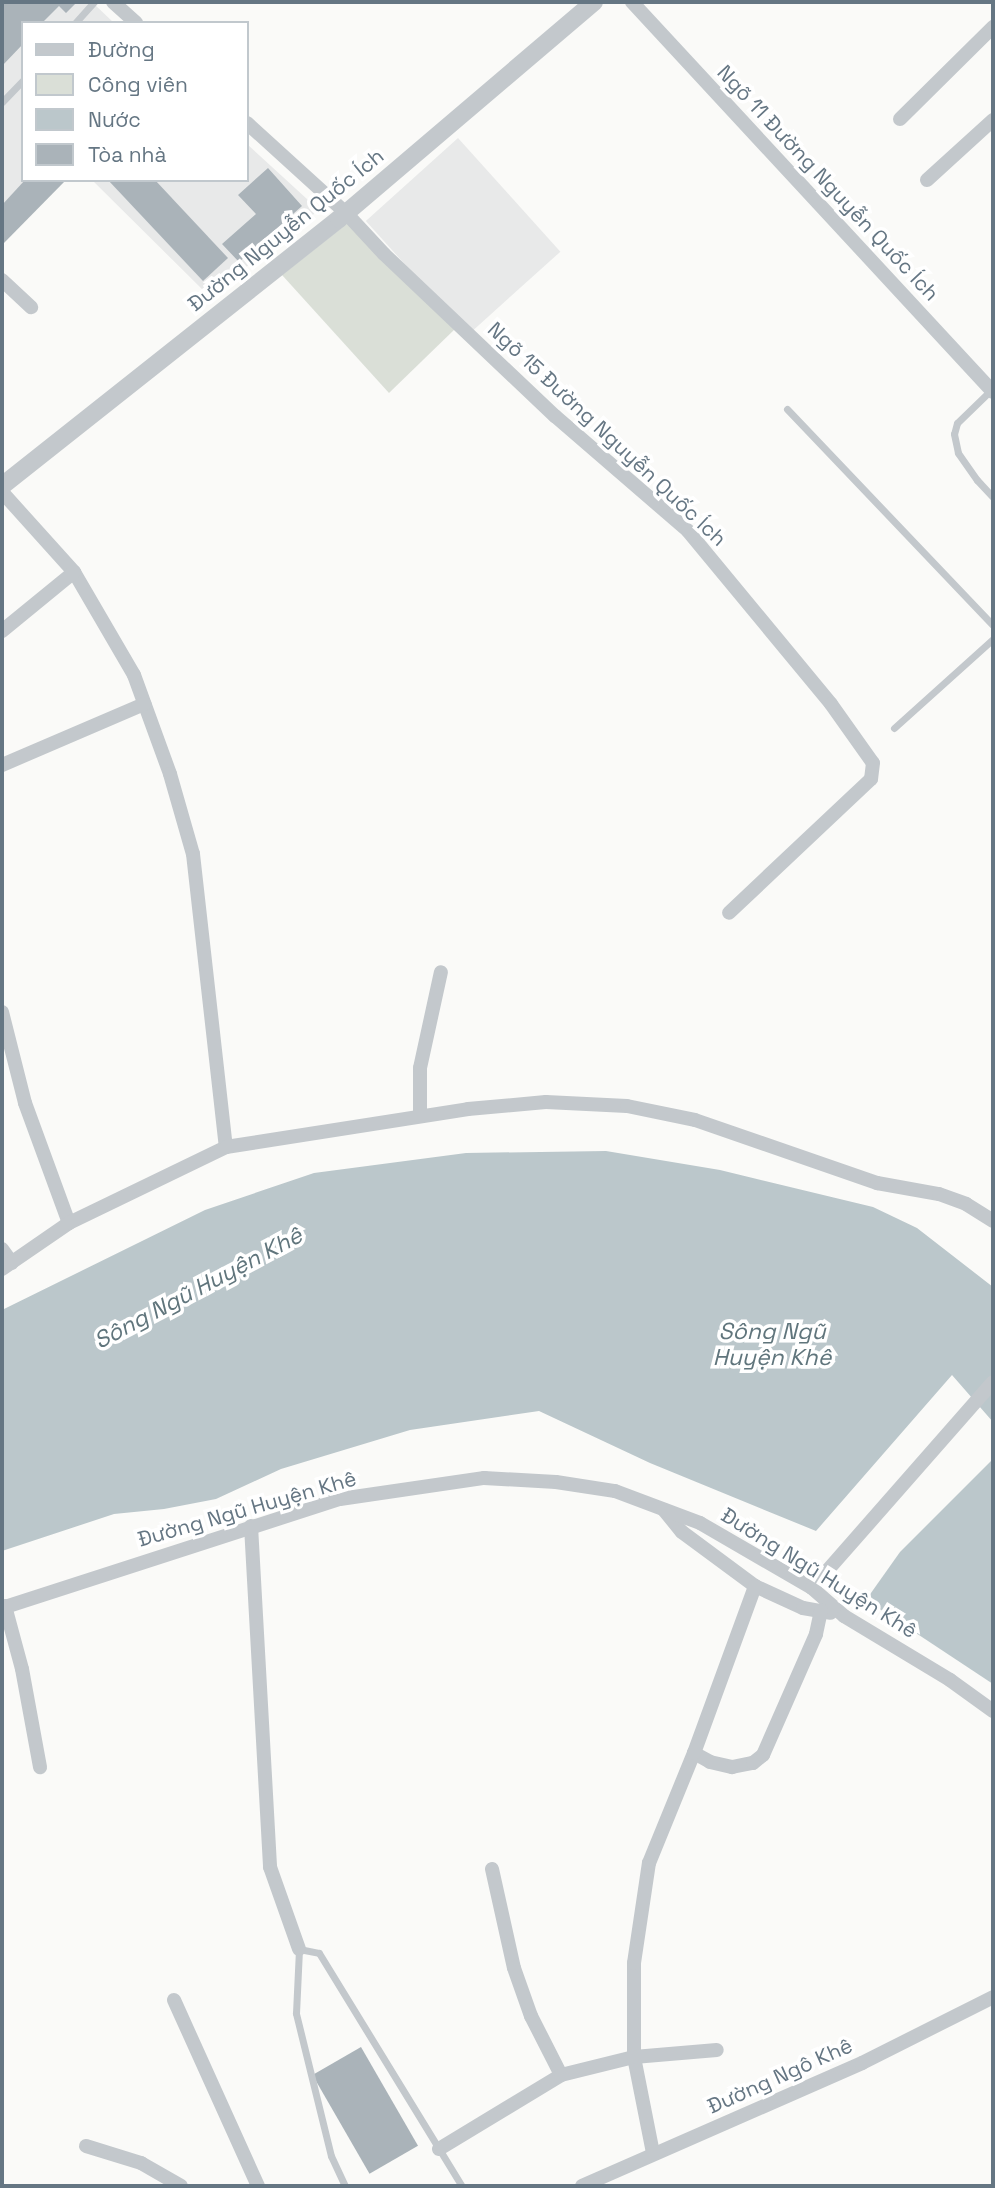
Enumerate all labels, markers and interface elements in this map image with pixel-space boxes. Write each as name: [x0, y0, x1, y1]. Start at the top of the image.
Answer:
legend: [21, 21, 248, 182]
text: Đường: [88, 36, 155, 63]
street label: Ngõ 11 Đường Nguyễn Quốc Ích: [712, 60, 944, 306]
text: Công viên: [88, 71, 188, 98]
text: Nước: [88, 106, 141, 133]
text: Tòa nhà: [88, 141, 167, 168]
street label: Đường Nguyễn Quốc Ích: [183, 143, 389, 317]
street label: Ngõ 15 Đường Nguyễn Quốc Ích: [482, 317, 732, 551]
water label: Sông Ngũ Huyện Khê: [89, 1221, 307, 1355]
water label: Sông Ngũ Huyện Khê: [713, 1317, 831, 1371]
street label: Đường Ngũ Huyện Khê: [135, 1466, 359, 1552]
street label: Đường Ngũ Huyện Khê: [716, 1502, 922, 1644]
street label: Đường Ngô Khê: [704, 2033, 856, 2119]

